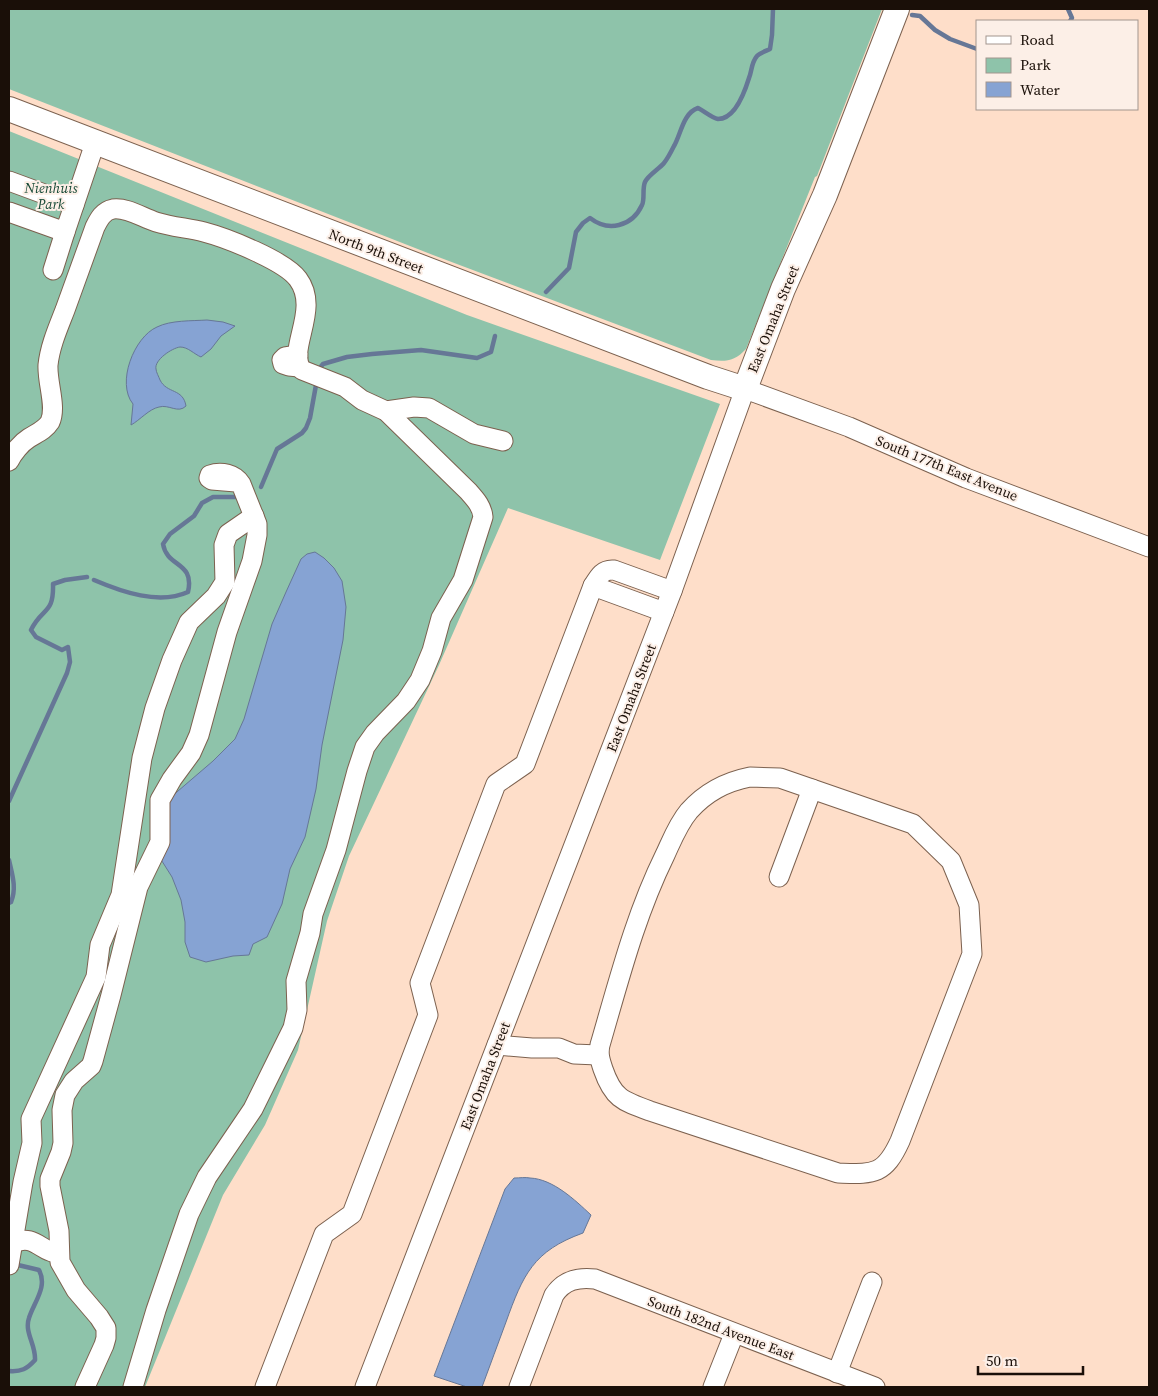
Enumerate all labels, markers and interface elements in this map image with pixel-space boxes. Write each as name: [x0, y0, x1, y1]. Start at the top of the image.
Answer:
legend: [976, 20, 1138, 110]
text: Road: [1020, 29, 1054, 50]
text: Park: [1020, 54, 1052, 75]
text: Water: [1020, 79, 1061, 100]
park label: Nienhuis Park: [24, 178, 78, 214]
street label: North 9th Street: [326, 224, 427, 278]
street label: East Omaha Street: [742, 262, 804, 376]
street label: South 177th East Avenue: [873, 430, 1021, 506]
street label: East Omaha Street: [601, 641, 661, 755]
street label: East Omaha Street: [455, 1019, 515, 1133]
street label: South 182nd Avenue East: [645, 1291, 797, 1365]
scale bar: [978, 1344, 1083, 1376]
text: 50 m: [986, 1350, 1018, 1371]

